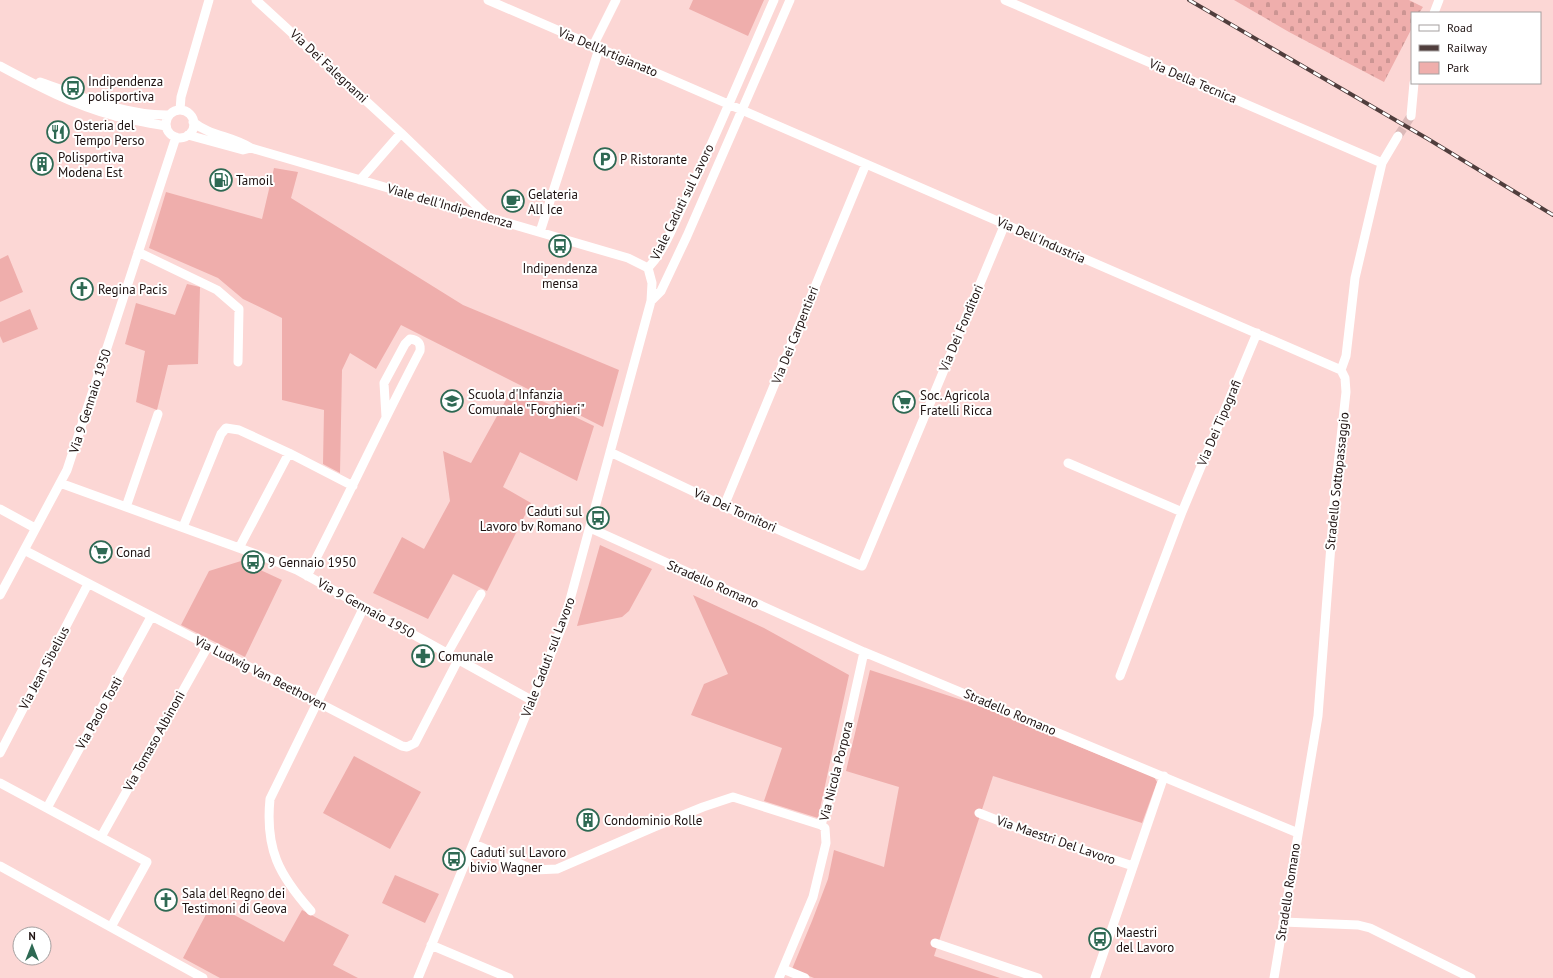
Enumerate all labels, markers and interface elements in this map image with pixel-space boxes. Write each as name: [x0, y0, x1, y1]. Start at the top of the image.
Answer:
legend: [1411, 12, 1541, 84]
text: Road: [1447, 20, 1472, 35]
street label: Via Dell'Artigianato: [555, 23, 660, 81]
street label: Via Dei Falegnami: [286, 25, 372, 107]
text: Railway: [1447, 40, 1487, 55]
street label: Via Della Tecnica: [1146, 54, 1239, 107]
text: Park: [1447, 60, 1469, 75]
place label: Indipendenza polisportiva: [88, 73, 163, 105]
bus stop icon: Indipendenza polisportiva: [60, 75, 86, 101]
place label: Osteria del Tempo Perso: [74, 117, 144, 149]
restaurant icon: Osteria del Tempo Perso: [45, 119, 71, 145]
street label: Viale Caduti sul Lavoro: [646, 141, 718, 264]
parking icon: P Ristorante: [592, 146, 618, 172]
place label: Polisportiva Modena Est: [58, 149, 124, 181]
building icon: Polisportiva Modena Est: [29, 151, 55, 177]
place label: P Ristorante: [620, 151, 687, 168]
fuel station icon: Tamoil: [208, 167, 234, 193]
place label: Tamoil: [236, 172, 273, 189]
street label: Viale dell'Indipendenza: [384, 180, 515, 232]
place label: Gelateria All Ice: [528, 186, 578, 218]
cafe icon: Gelateria All Ice: [500, 188, 526, 214]
street label: Via Dell'Industria: [993, 212, 1088, 267]
bus stop icon: Indipendenza mensa: [547, 233, 573, 259]
place label: Indipendenza mensa: [522, 260, 598, 292]
church icon: Regina Pacis: [69, 276, 95, 302]
place label: Regina Pacis: [98, 281, 167, 298]
street label: Via Dei Fonditori: [935, 282, 987, 375]
street label: Via Dei Carpentieri: [767, 284, 822, 387]
street label: Via 9 Gennaio 1950: [65, 347, 115, 456]
street label: Via Dei Tipografi: [1193, 377, 1245, 470]
place label: Scuola d'Infanzia Comunale "Forghieri": [468, 386, 585, 418]
place label: Soc. Agricola Fratelli Ricca: [920, 387, 992, 419]
school or university icon: Scuola d'Infanzia Comunale "Forghieri": [439, 388, 465, 414]
supermarket icon: Soc. Agricola Fratelli Ricca: [891, 389, 917, 415]
street label: Stradello Sottopassaggio: [1321, 411, 1353, 551]
street label: Via Dei Tornitori: [690, 484, 779, 536]
place label: Caduti sul Lavoro bv Romano: [480, 503, 582, 535]
bus stop icon: Caduti sul Lavoro bv Romano: [585, 505, 611, 531]
supermarket icon: Conad: [88, 539, 114, 565]
place label: Conad: [116, 544, 151, 561]
bus stop icon: 9 Gennaio 1950: [240, 549, 266, 575]
place label: 9 Gennaio 1950: [268, 554, 356, 571]
street label: Stradello Romano: [664, 556, 762, 612]
street label: Via 9 Gennaio 1950: [313, 574, 418, 642]
street label: Viale Caduti sul Lavoro: [517, 594, 579, 720]
street label: Via Jean Sibelius: [14, 623, 73, 713]
street label: Via Ludwig Van Beethoven: [191, 632, 330, 714]
pharmacy icon: Comunale: [410, 643, 436, 669]
place label: Comunale: [438, 648, 493, 665]
street label: Via Paolo Tosti: [72, 674, 126, 753]
street label: Stradello Romano: [961, 685, 1059, 739]
street label: Via Tomaso Albinoni: [119, 688, 189, 795]
street label: Via Nicola Porpora: [815, 719, 857, 824]
building icon: Condominio Rolle: [575, 807, 601, 833]
street label: Via Maestri Del Lavoro: [993, 811, 1118, 868]
place label: Condominio Rolle: [604, 812, 702, 829]
street label: Stradello Romano: [1272, 842, 1304, 942]
place label: Caduti sul Lavoro bivio Wagner: [470, 844, 566, 876]
bus stop icon: Caduti sul Lavoro bivio Wagner: [441, 846, 467, 872]
place label: Sala del Regno dei Testimoni di Geova: [182, 885, 287, 917]
church icon: Sala del Regno dei Testimoni di Geova: [153, 887, 179, 913]
place label: Maestri del Lavoro: [1116, 924, 1174, 956]
north arrow: [12, 926, 52, 966]
bus stop icon: Maestri del Lavoro: [1087, 926, 1113, 952]
text: N: [28, 929, 36, 943]

